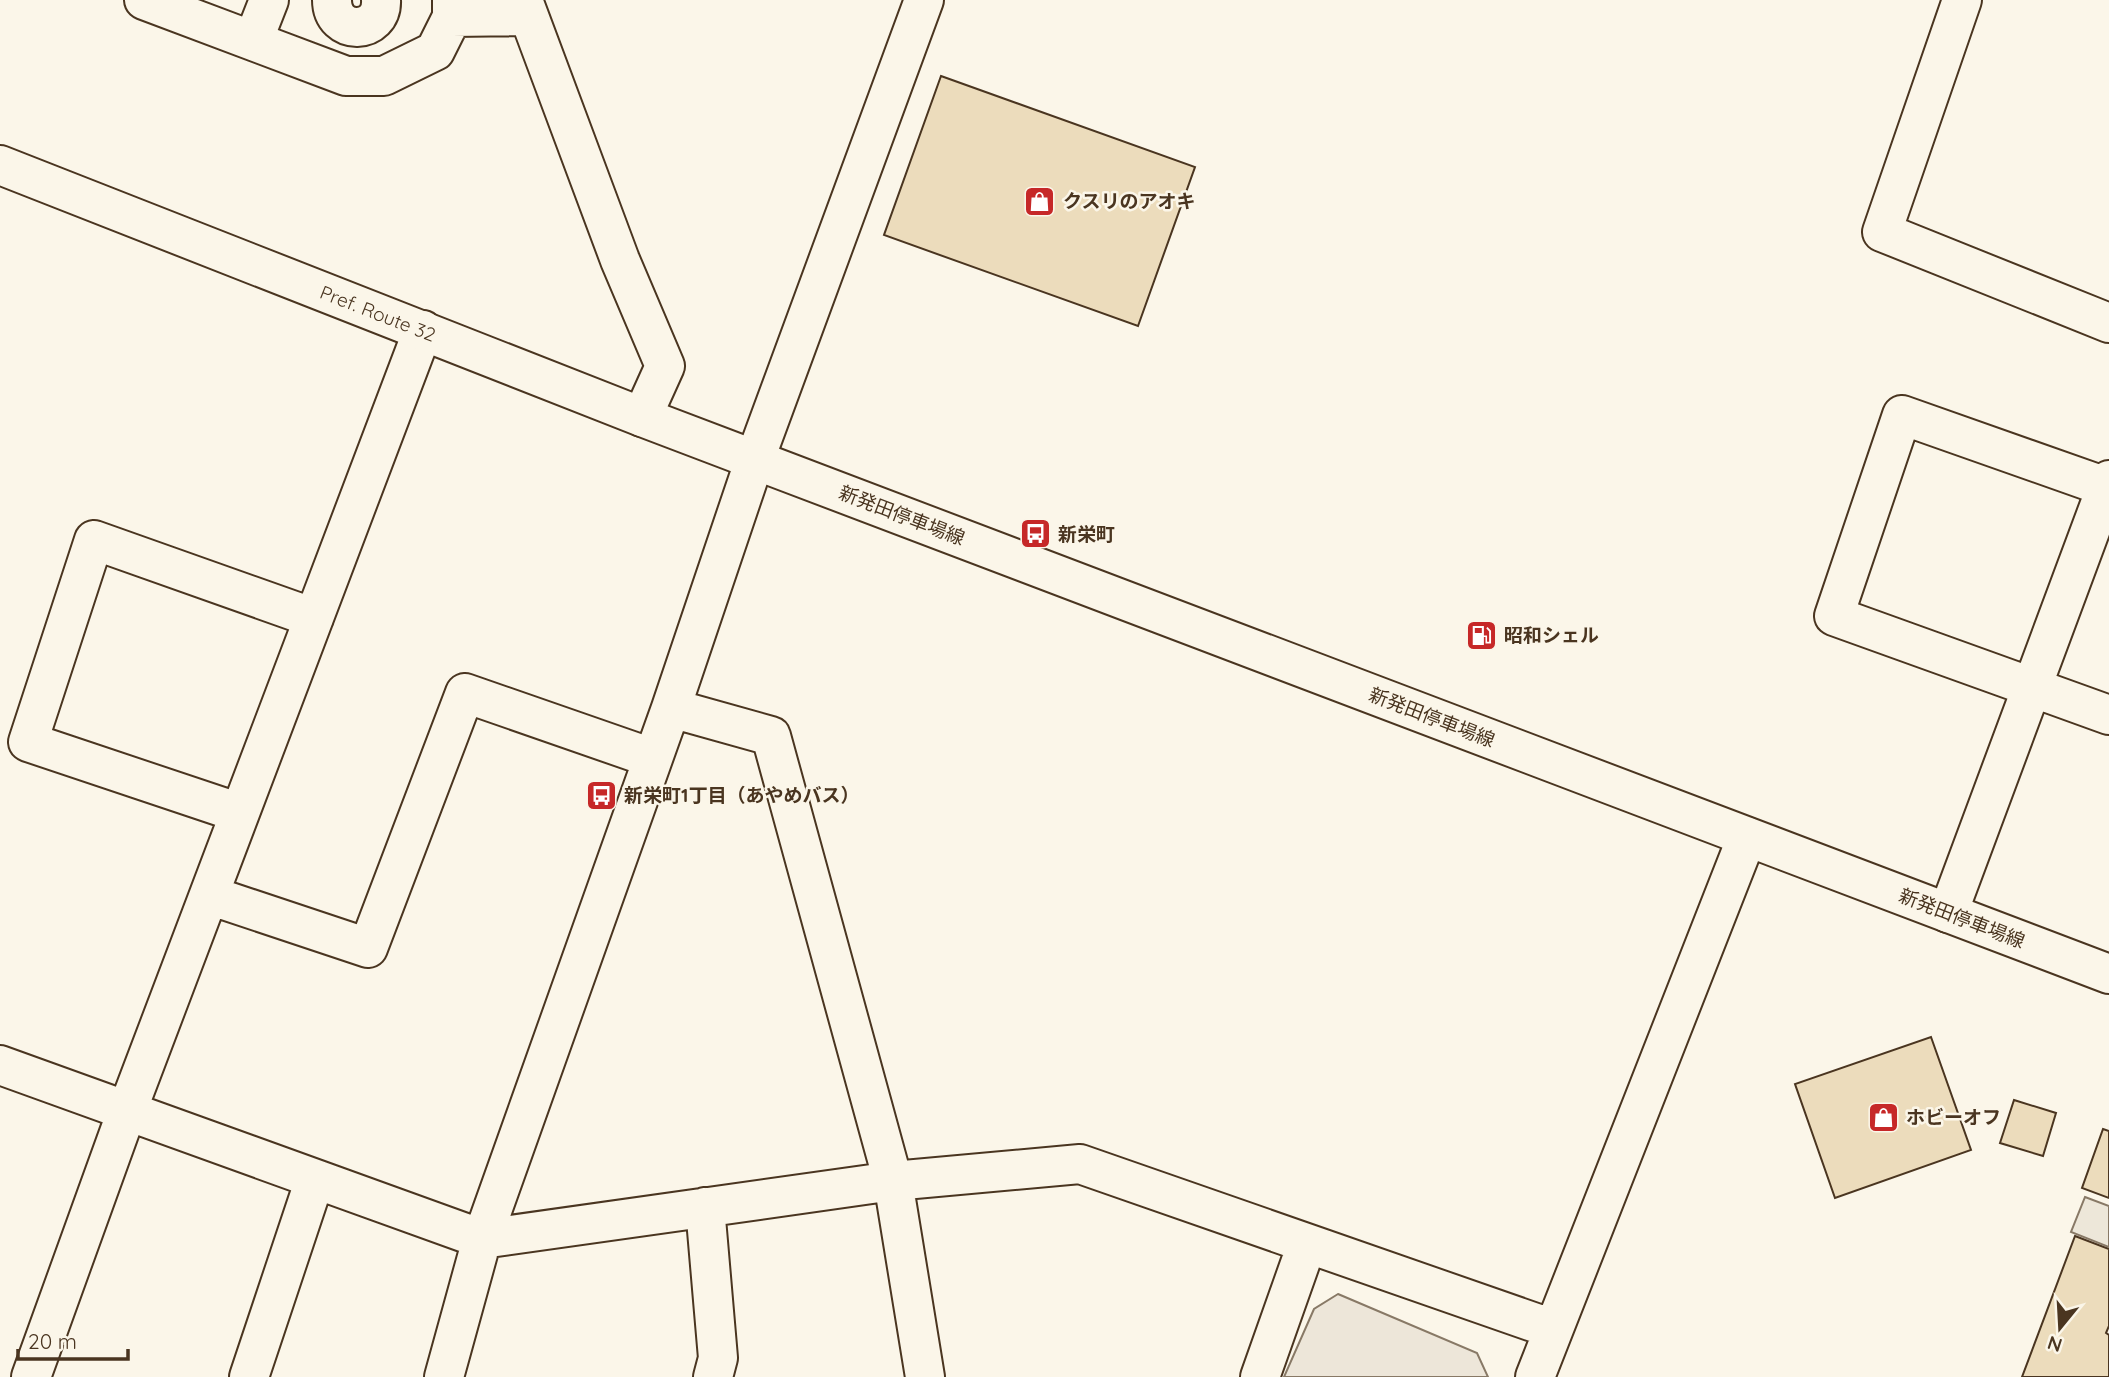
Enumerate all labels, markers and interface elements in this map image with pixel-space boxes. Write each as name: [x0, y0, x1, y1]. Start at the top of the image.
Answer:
shop icon: クスリのアオキ: [1023, 184, 1057, 218]
place label: クスリのアオキ: [1063, 189, 1195, 213]
street label: Pref. Route 32: [317, 280, 439, 347]
street label: 新発田停車場線: [836, 480, 968, 550]
bus stop icon: 新栄町: [1018, 517, 1052, 551]
place label: 新栄町: [1058, 522, 1115, 546]
fuel station icon: 昭和シェル: [1464, 618, 1498, 652]
place label: 昭和シェル: [1504, 623, 1599, 647]
street label: 新発田停車場線: [1366, 682, 1498, 752]
bus stop icon: 新栄町1丁目（あやめバス）: [584, 778, 618, 812]
place label: 新栄町1丁目（あやめバス）: [624, 783, 859, 807]
street label: 新発田停車場線: [1896, 883, 2028, 953]
shop icon: ホビーオフ: [1866, 1100, 1900, 1134]
place label: ホビーオフ: [1906, 1105, 2001, 1129]
north arrow: [2025, 1293, 2095, 1363]
scale bar: [18, 1318, 128, 1362]
text: 20 m: [28, 1328, 77, 1354]
text: N: [2044, 1331, 2065, 1358]

